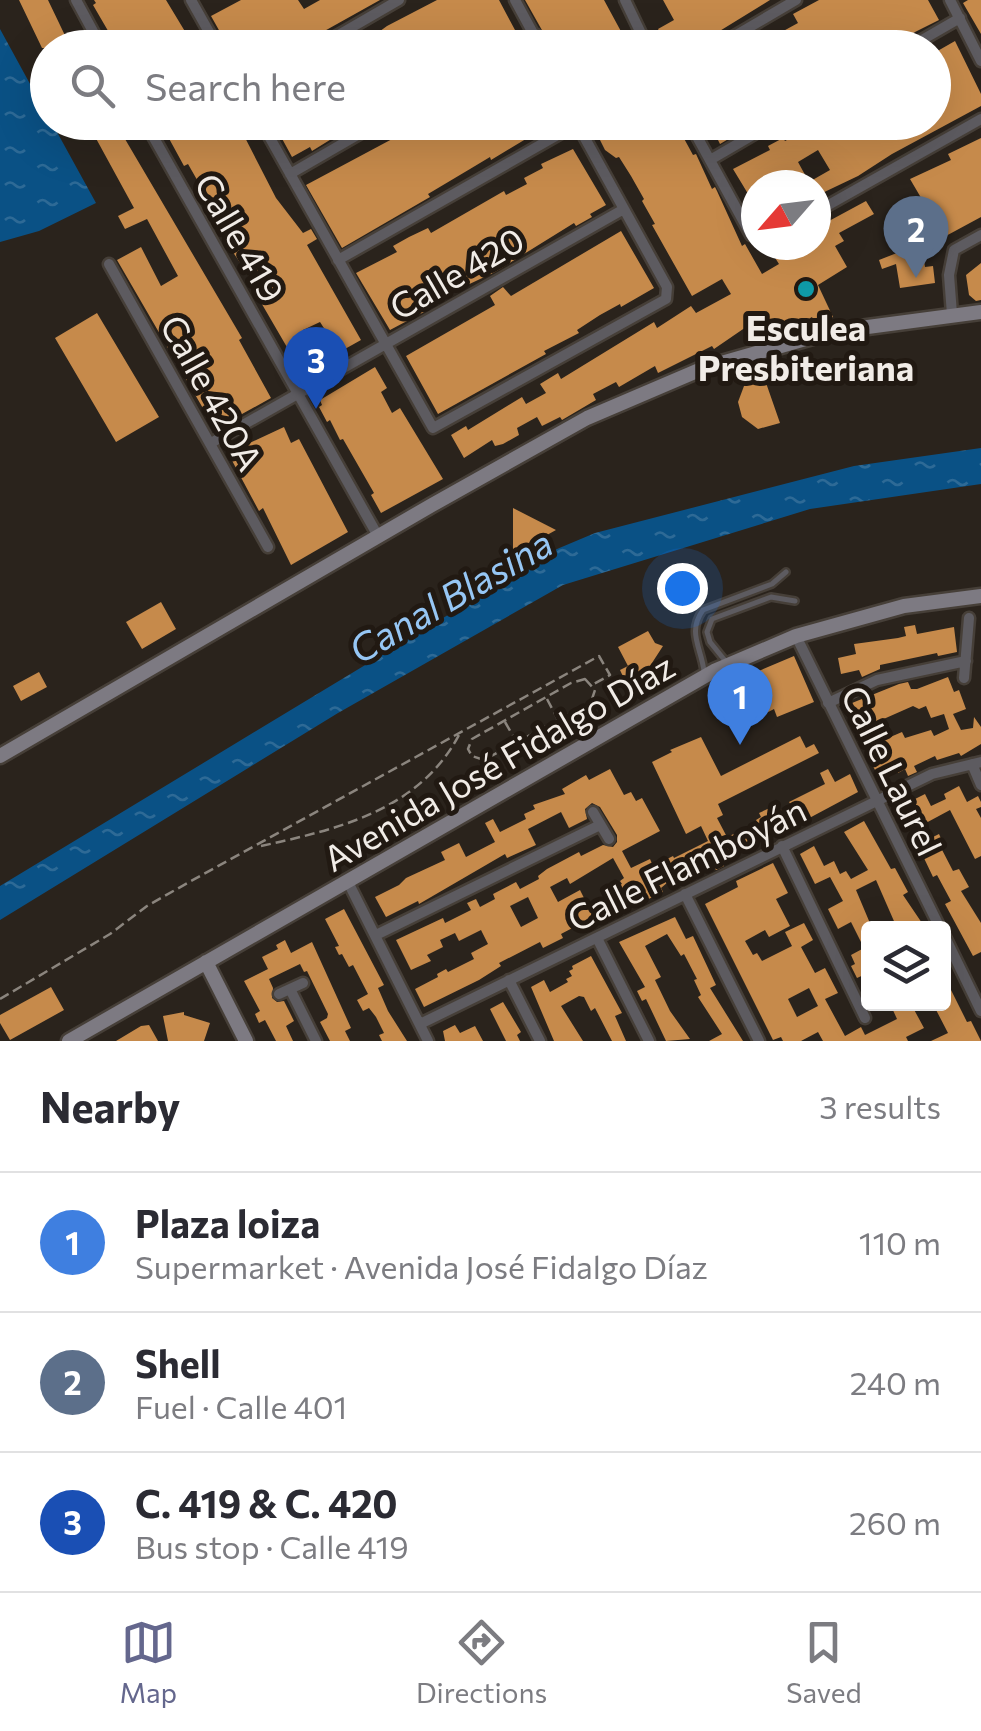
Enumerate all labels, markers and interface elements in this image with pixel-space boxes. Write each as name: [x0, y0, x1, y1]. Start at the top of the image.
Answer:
search box: [30, 30, 951, 140]
icon: search: [65, 58, 120, 113]
text: Search here: [145, 62, 346, 109]
street label: Calle 419: [187, 165, 295, 309]
north arrow: [741, 170, 831, 260]
pin: 2: [884, 196, 948, 278]
street label: Calle 420: [381, 216, 531, 328]
marker: Esculea Presbiteriana: [795, 278, 817, 300]
place label: Esculea Presbiteriana: [698, 305, 914, 388]
street label: Calle 420A: [153, 307, 273, 477]
pin: 3: [284, 326, 348, 409]
water label: Canal Blasina: [340, 518, 560, 672]
your location: [657, 563, 708, 614]
street label: Avenida José Fidalgo Díaz: [315, 643, 681, 879]
pin: 1: [708, 662, 772, 745]
street label: Calle Laurel: [833, 678, 953, 862]
street label: Calle Flamboyán: [560, 787, 812, 939]
map controls: [861, 921, 951, 1011]
button: layers: [861, 921, 951, 1011]
text: Nearby: [40, 1080, 180, 1132]
text: 3 results: [819, 1086, 941, 1126]
text: Plaza loiza: [135, 1199, 320, 1246]
text: 1: [65, 1222, 80, 1262]
text: 110 m: [859, 1222, 941, 1262]
text: Supermarket · Avenida José Fidalgo Díaz: [135, 1246, 708, 1286]
text: Shell: [135, 1339, 221, 1386]
text: 2: [63, 1362, 82, 1402]
text: 240 m: [850, 1362, 941, 1402]
text: Fuel · Calle 401: [135, 1386, 347, 1426]
text: C. 419 & C. 420: [135, 1479, 398, 1526]
text: 3: [63, 1502, 82, 1542]
text: 260 m: [849, 1502, 941, 1542]
text: Bus stop · Calle 419: [135, 1526, 409, 1566]
tab: Map: [119, 1615, 177, 1709]
tab: Directions: [416, 1615, 547, 1709]
tab: Saved: [786, 1615, 862, 1709]

